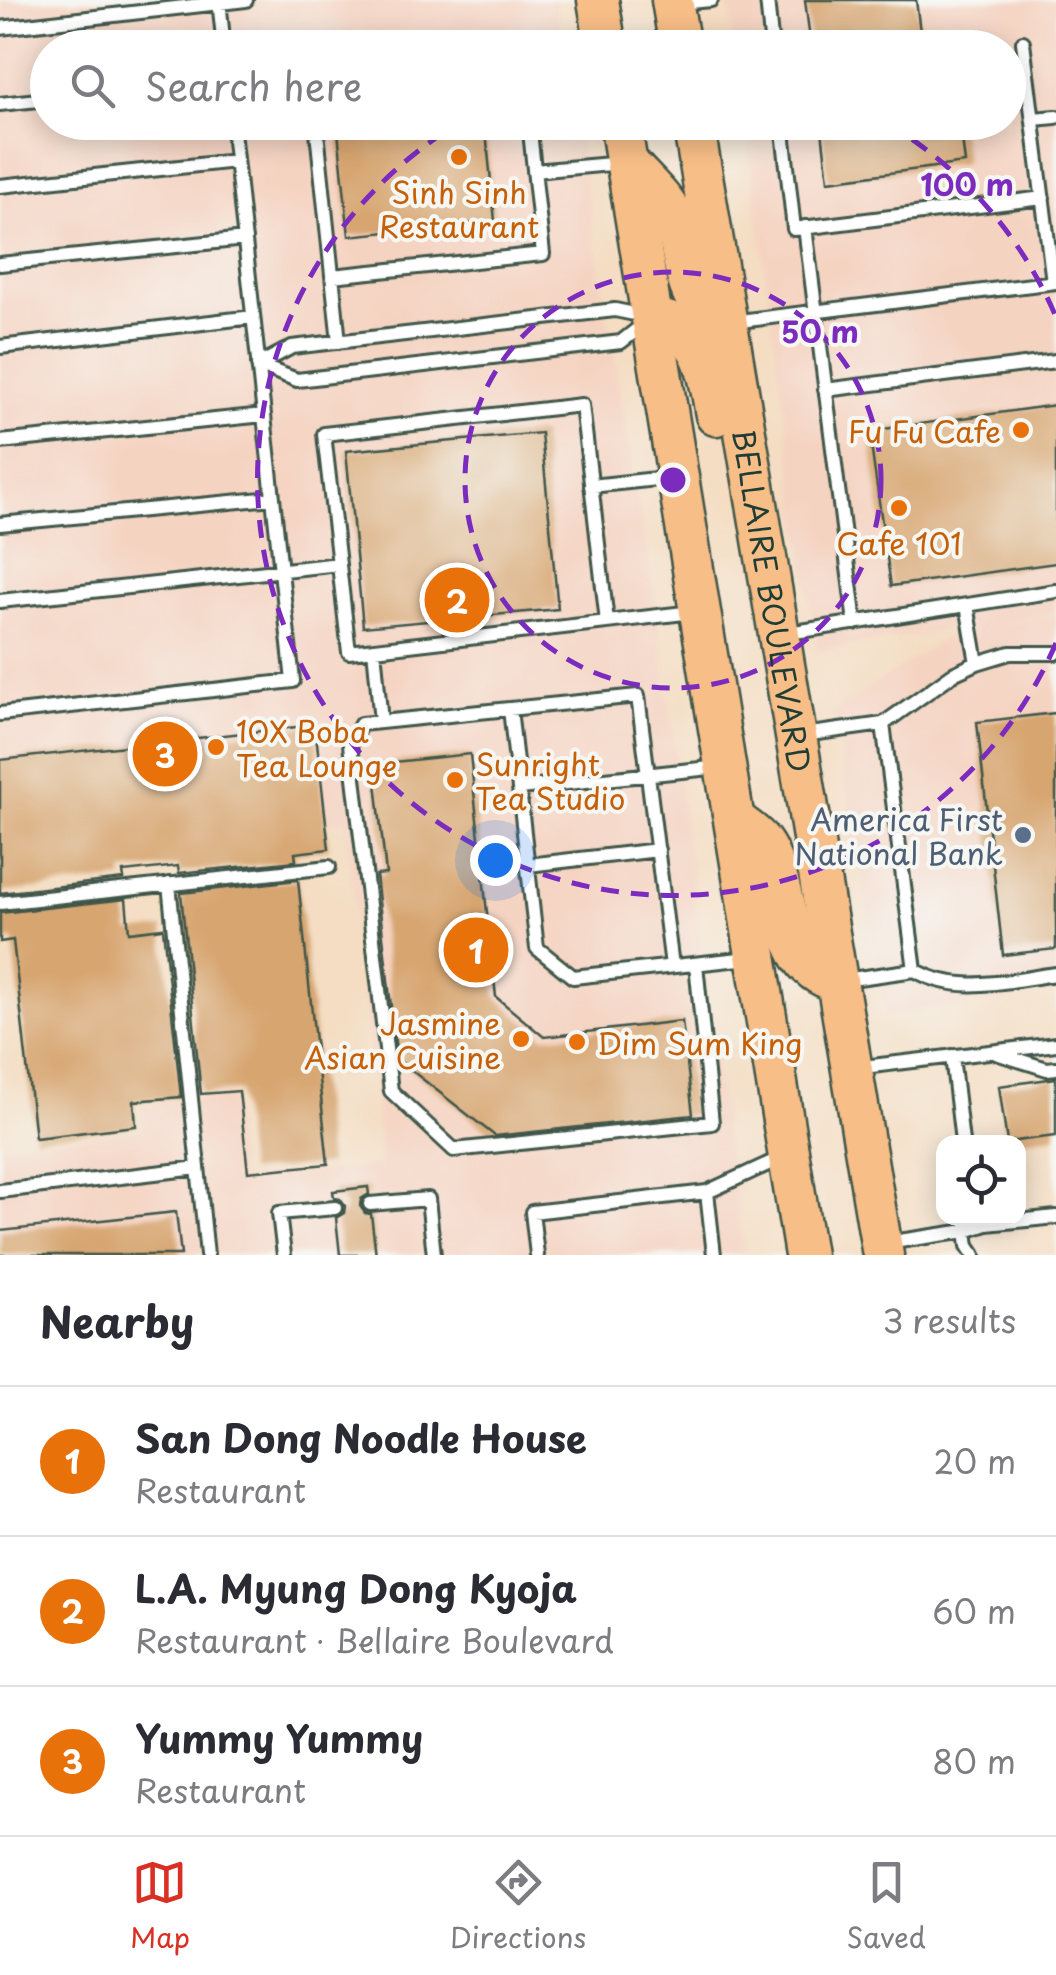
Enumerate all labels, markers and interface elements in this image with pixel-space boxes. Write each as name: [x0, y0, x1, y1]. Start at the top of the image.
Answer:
search box: [30, 30, 1026, 140]
text: Search here: [145, 57, 362, 114]
icon: search: [65, 58, 120, 113]
marker: Sinh Sinh Restaurant: [448, 146, 470, 168]
text: 100 m: [920, 161, 1014, 206]
place label: Sinh Sinh Restaurant: [379, 169, 539, 248]
text: 50 m: [781, 308, 859, 353]
place label: Fu Fu Cafe: [848, 408, 1001, 453]
marker: Fu Fu Cafe: [1010, 419, 1032, 441]
street label: BELLAIRE BOULEVARD: [722, 425, 824, 775]
centre of rings: [655, 462, 691, 498]
marker: Cafe 101: [888, 497, 910, 519]
place label: Cafe 101: [836, 520, 962, 565]
pin: 2: [424, 562, 490, 638]
place label: 10X Boba Tea Lounge: [236, 708, 397, 787]
pin: 3: [132, 716, 198, 792]
marker: 10X Boba Tea Lounge: [205, 736, 227, 758]
place label: Sunright Tea Studio: [475, 741, 625, 820]
marker: Sunright Tea Studio: [444, 769, 466, 791]
place label: America First National Bank: [795, 796, 1003, 875]
marker: America First National Bank: [1012, 824, 1034, 846]
your location: [470, 835, 521, 886]
pin: 1: [444, 912, 508, 988]
place label: Jasmine Asian Cuisine: [304, 1000, 501, 1079]
place label: Dim Sum King: [597, 1020, 803, 1065]
marker: Jasmine Asian Cuisine: [510, 1028, 532, 1050]
marker: Dim Sum King: [566, 1031, 588, 1053]
map controls: [936, 1135, 1026, 1225]
button: locate: [936, 1135, 1026, 1225]
text: Nearby: [40, 1289, 194, 1352]
text: 3 results: [882, 1296, 1016, 1344]
text: San Dong Noodle House: [135, 1409, 587, 1466]
text: 1: [65, 1437, 80, 1485]
text: 20 m: [934, 1437, 1016, 1485]
text: Restaurant: [135, 1466, 306, 1514]
text: L.A. Myung Dong Kyoja: [135, 1559, 577, 1616]
text: 2: [61, 1587, 84, 1635]
text: 60 m: [932, 1587, 1016, 1635]
text: Restaurant · Bellaire Boulevard: [135, 1616, 614, 1664]
text: Yummy Yummy: [135, 1709, 423, 1766]
text: 3: [62, 1737, 83, 1785]
text: 80 m: [932, 1737, 1016, 1785]
text: Restaurant: [135, 1766, 306, 1814]
tab: Map: [130, 1855, 190, 1958]
tab: Directions: [450, 1855, 586, 1958]
tab: Saved: [846, 1855, 926, 1958]

